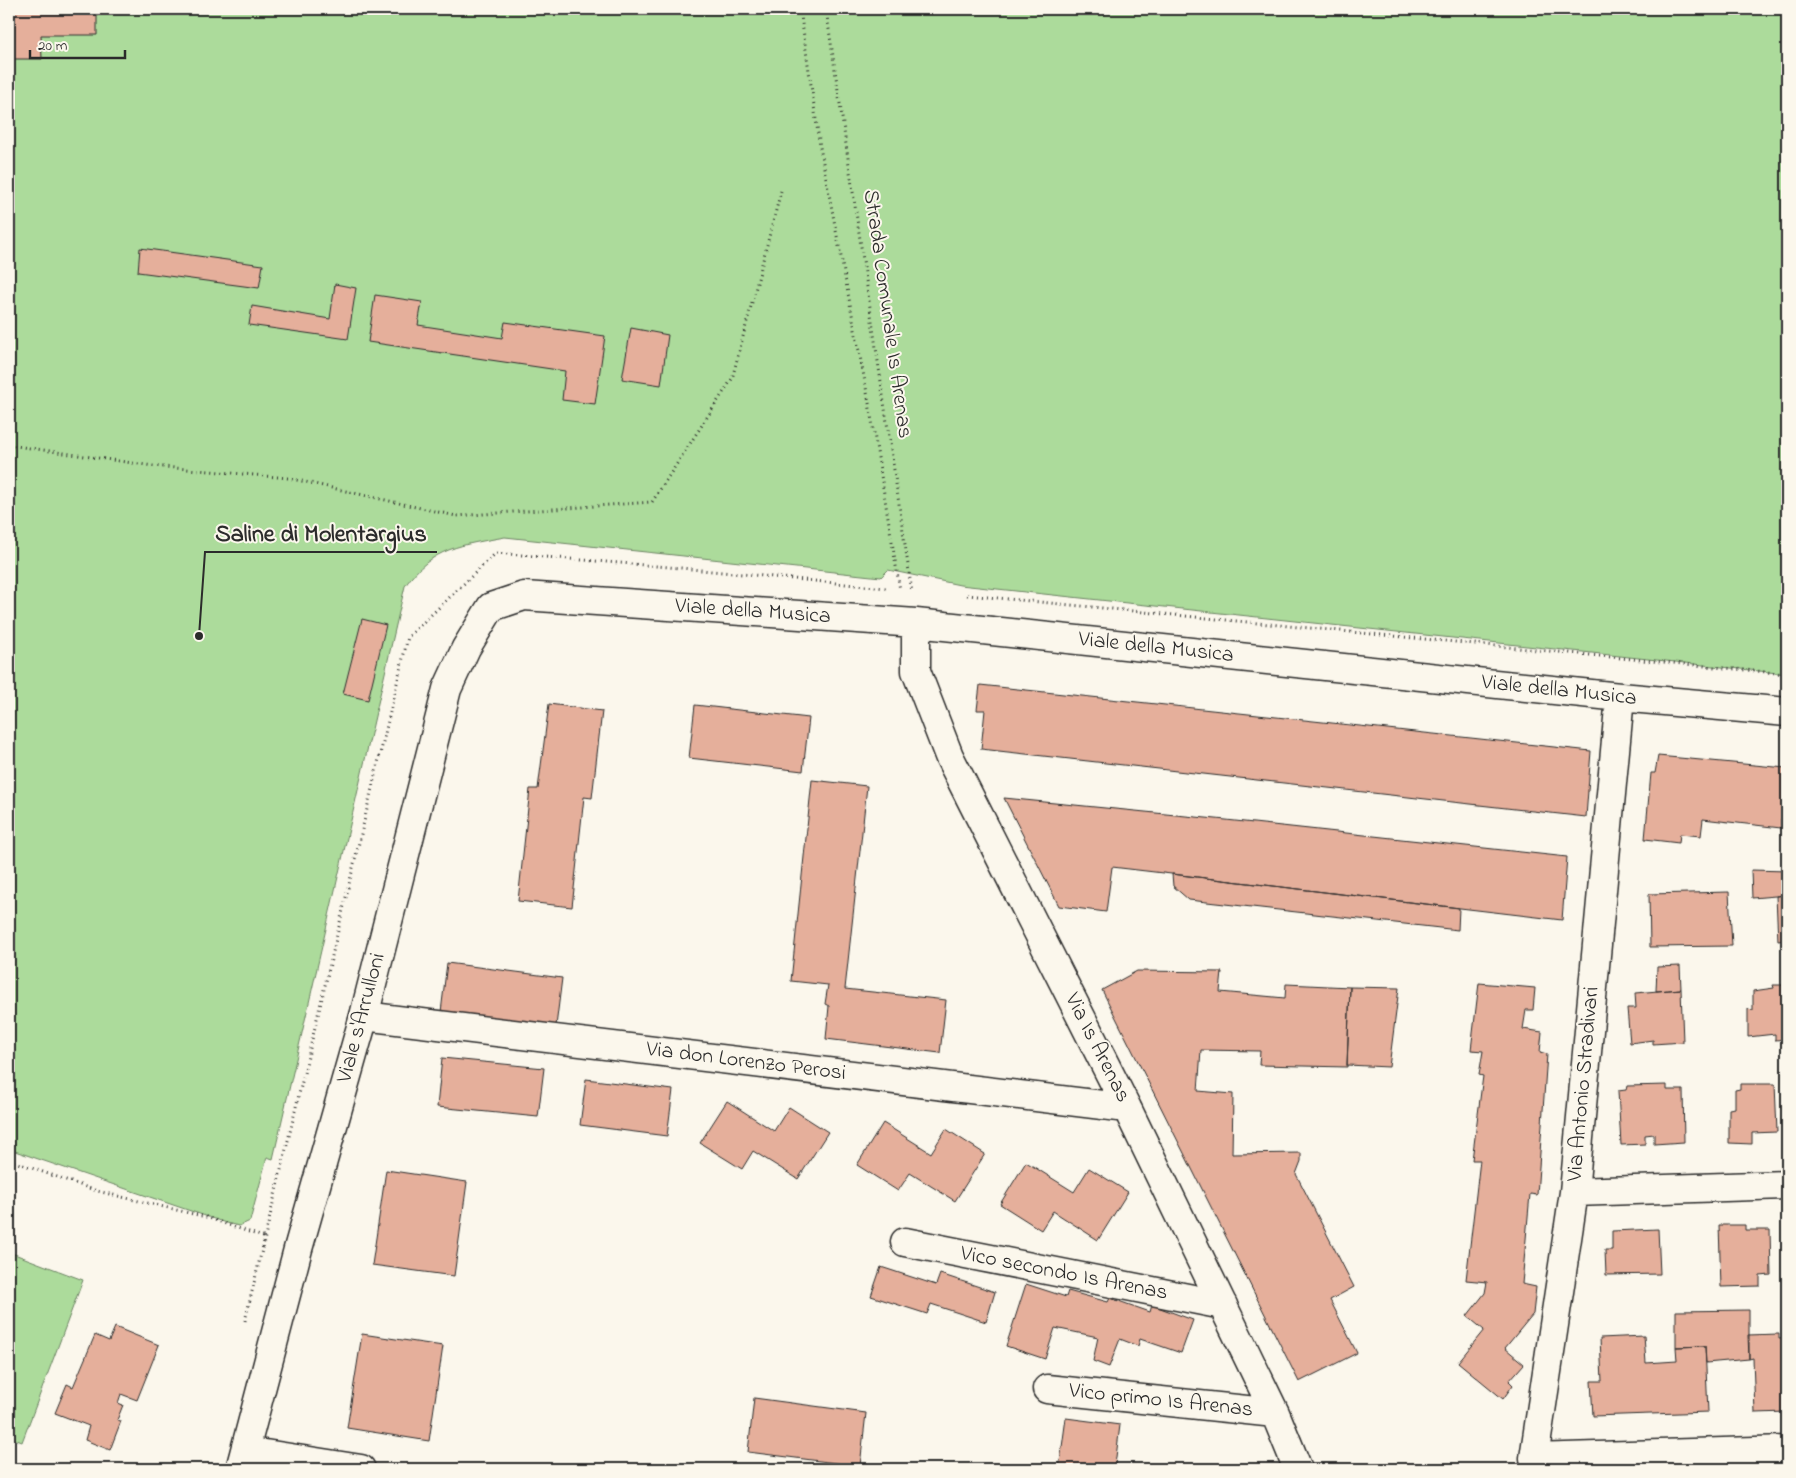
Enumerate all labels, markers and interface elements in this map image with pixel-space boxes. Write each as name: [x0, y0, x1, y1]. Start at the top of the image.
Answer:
scale bar: [30, 28, 125, 60]
text: 20 m: [38, 35, 68, 57]
street label: Strada Comunale Is Arenas: [854, 188, 920, 440]
callout: Saline di Molentargius: [205, 513, 437, 552]
text: Saline di Molentargius: [215, 518, 427, 554]
street label: Viale della Musica: [673, 591, 832, 633]
street label: Viale della Musica: [1076, 624, 1235, 672]
street label: Viale della Musica: [1479, 667, 1638, 715]
street label: Viale s'Arrulloni: [329, 950, 395, 1087]
street label: Via Antonio Stradivari: [1559, 985, 1608, 1184]
street label: Via Is Arenas: [1055, 987, 1138, 1108]
street label: Via don Lorenzo Perosi: [643, 1034, 848, 1090]
street label: Vico secondo Is Arenas: [957, 1238, 1170, 1310]
street label: Vico primo Is Arenas: [1066, 1375, 1255, 1427]

